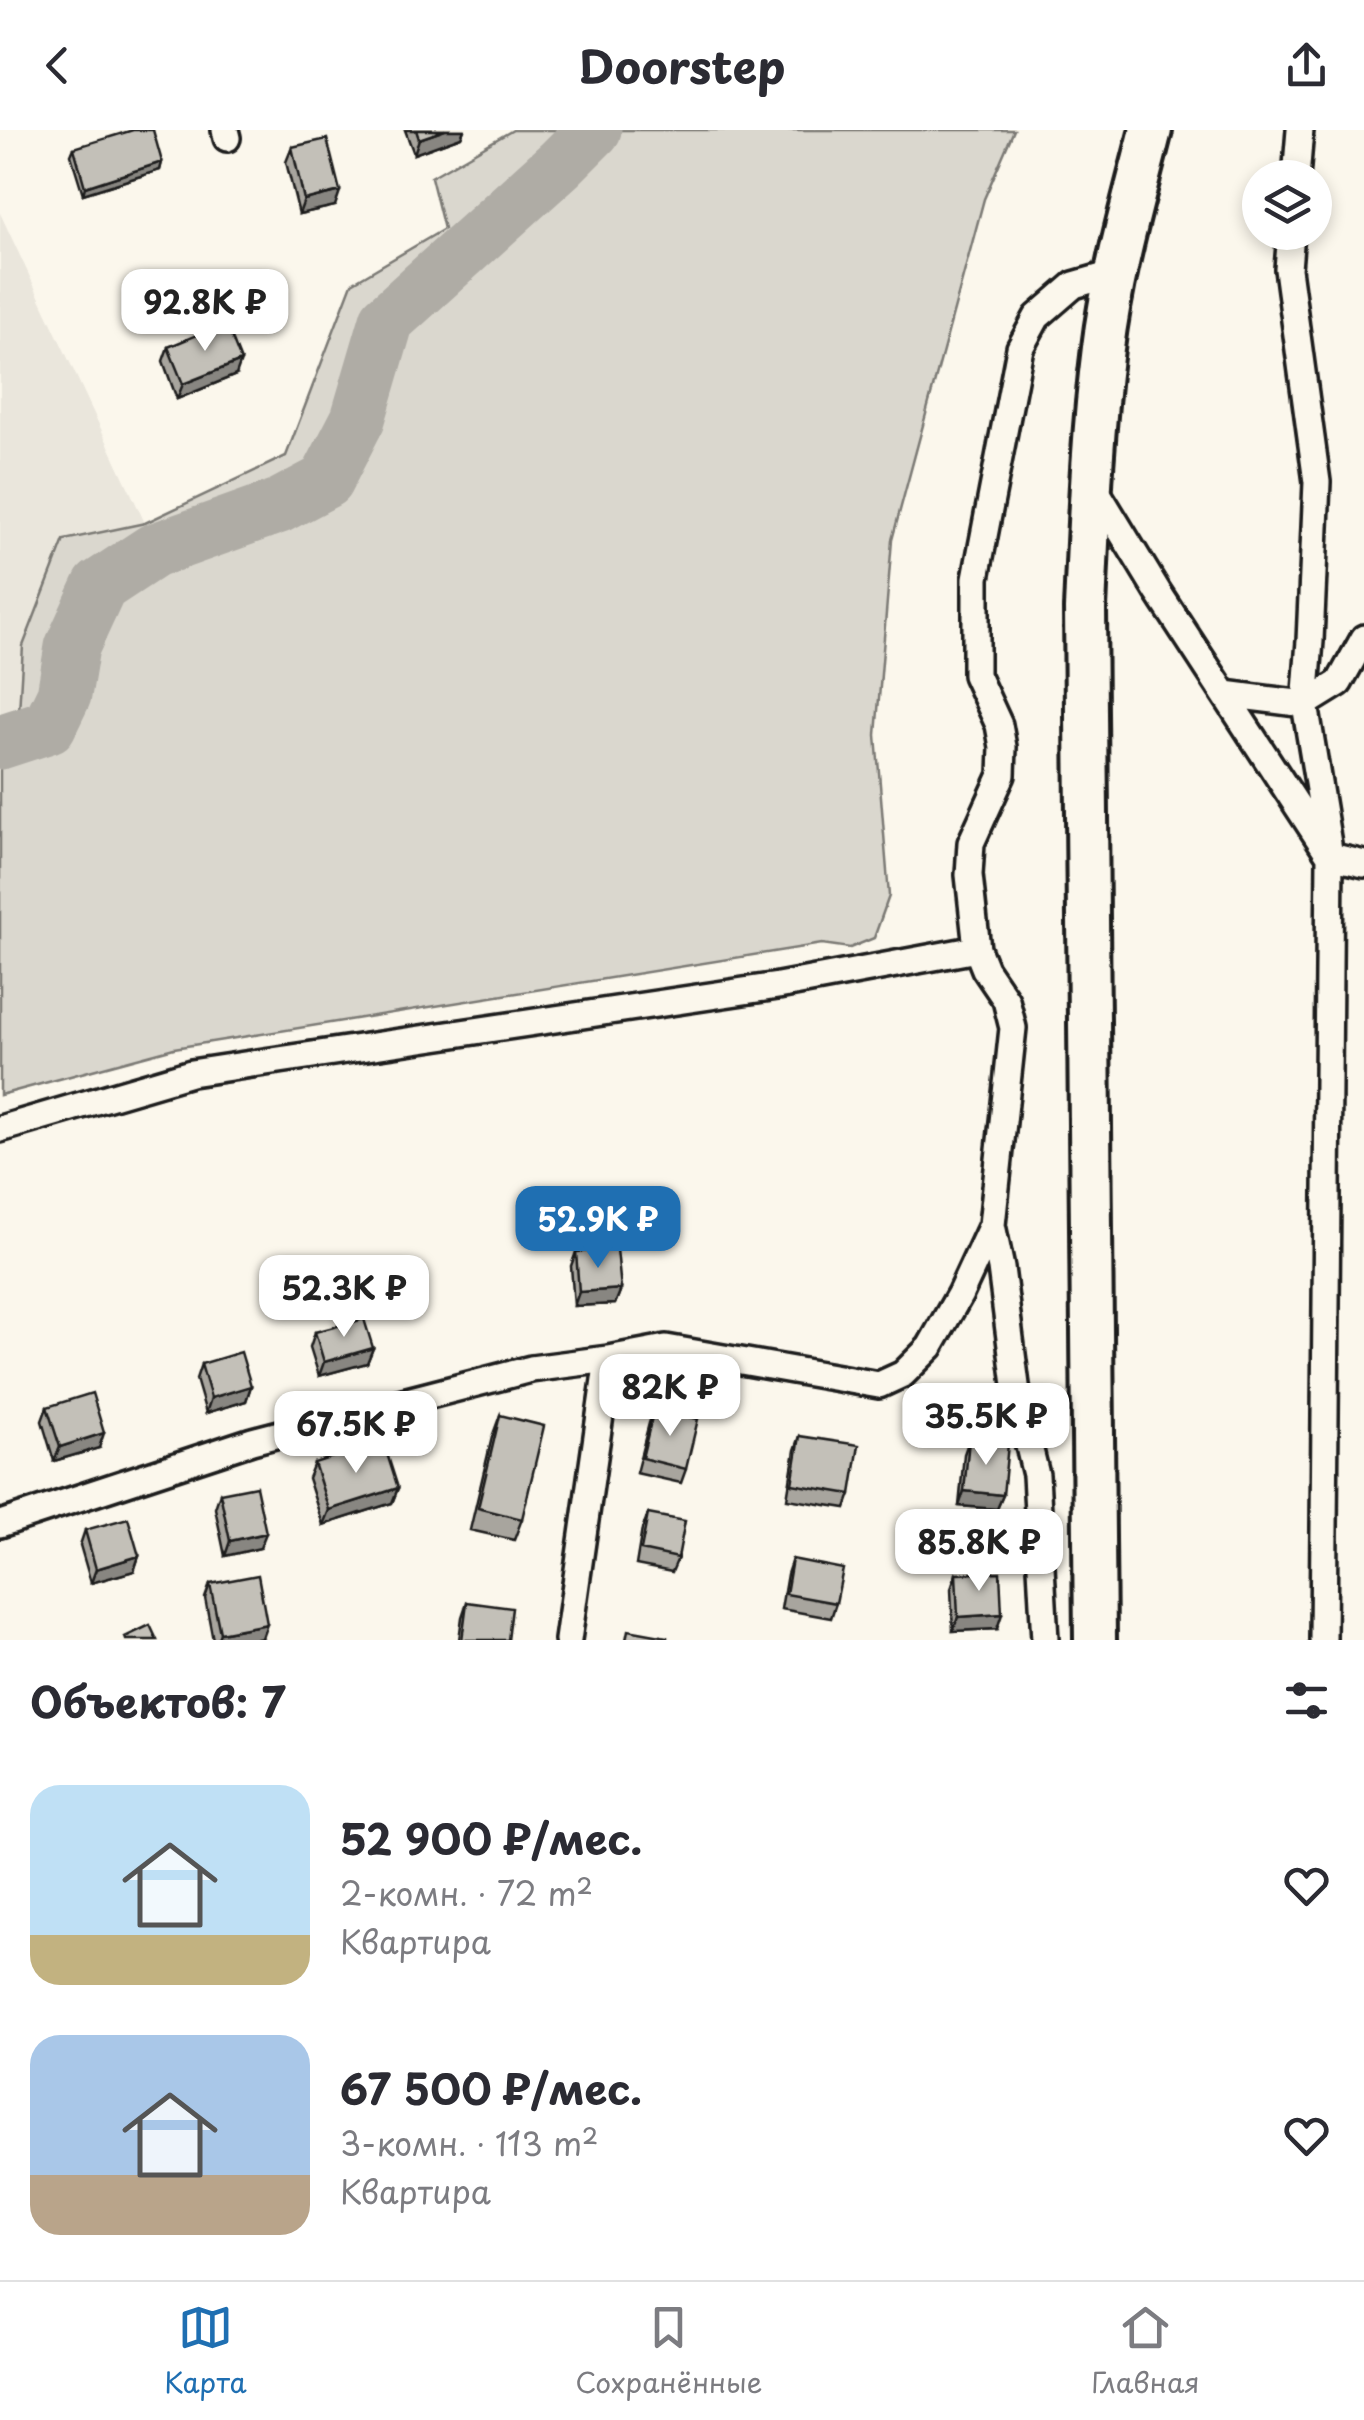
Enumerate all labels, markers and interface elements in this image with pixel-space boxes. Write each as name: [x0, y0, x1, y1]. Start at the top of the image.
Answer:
text: Doorstep: [579, 31, 785, 99]
icon: back: [30, 38, 85, 93]
icon: share: [1279, 38, 1334, 93]
map controls: [1242, 160, 1332, 250]
button: layers: [1242, 160, 1332, 250]
pin: 92.8K ₽: [113, 269, 297, 354]
text: 92.8K ₽: [143, 277, 267, 325]
pin: 52.9K ₽: [506, 1186, 690, 1271]
text: 52.9K ₽: [537, 1194, 659, 1242]
pin: 52.3K ₽: [252, 1255, 436, 1340]
text: 52.3K ₽: [281, 1263, 407, 1311]
pin: 82K ₽: [600, 1354, 740, 1439]
text: 82K ₽: [621, 1362, 719, 1410]
pin: 35.5K ₽: [894, 1383, 1078, 1468]
pin: 67.5K ₽: [264, 1391, 448, 1476]
text: 35.5K ₽: [924, 1391, 1048, 1439]
text: 67.5K ₽: [296, 1399, 416, 1447]
pin: 85.8K ₽: [887, 1509, 1071, 1594]
text: 85.8K ₽: [917, 1517, 1041, 1565]
text: Объектов: 7: [30, 1669, 286, 1732]
icon: filters: [1279, 1673, 1334, 1728]
text: 52 900 ₽/мес.: [340, 1806, 642, 1869]
icon: home: [110, 1825, 230, 1945]
icon: heart: [1279, 1858, 1334, 1913]
text: 2-комн. · 72 m²: [340, 1869, 593, 1917]
text: Квартира: [340, 1917, 491, 1965]
text: 67 500 ₽/мес.: [340, 2056, 642, 2119]
icon: home: [110, 2075, 230, 2195]
icon: heart: [1279, 2108, 1334, 2163]
text: 3-комн. · 113 m²: [340, 2119, 599, 2167]
text: Квартира: [340, 2167, 491, 2215]
tab: Карта: [164, 2300, 247, 2403]
tab: Сохранённые: [575, 2300, 762, 2403]
tab: Главная: [1091, 2300, 1200, 2403]

